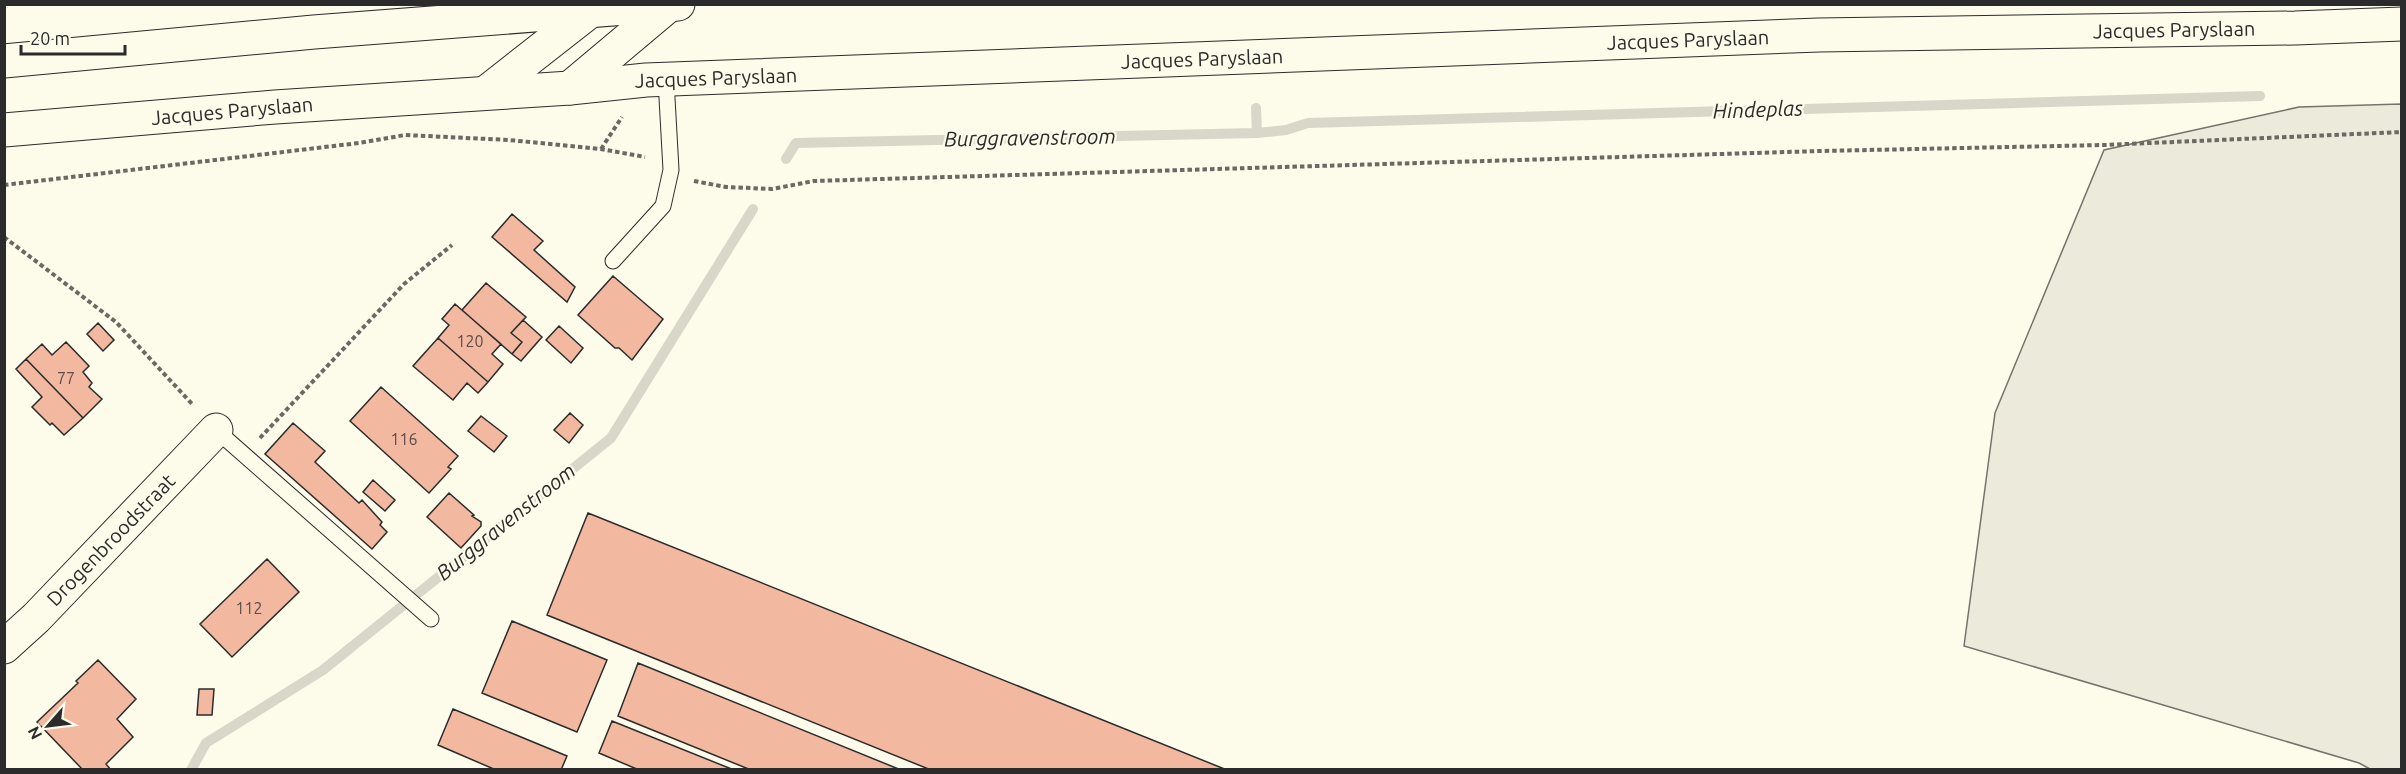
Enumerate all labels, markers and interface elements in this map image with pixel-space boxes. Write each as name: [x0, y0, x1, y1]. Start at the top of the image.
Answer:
street label: Jacques Paryslaan: [2093, 17, 2255, 42]
scale bar: [21, 18, 124, 56]
street label: Jacques Paryslaan: [1606, 25, 1770, 54]
text: 20 m: [30, 28, 70, 48]
street label: Jacques Paryslaan: [1120, 44, 1284, 73]
street label: Jacques Paryslaan: [634, 63, 798, 92]
street label: Jacques Paryslaan: [150, 92, 314, 129]
water label: Hindeplas: [1712, 95, 1804, 123]
water label: Burggravenstroom: [944, 124, 1116, 150]
house number: 120: [456, 332, 484, 350]
house number: 77: [57, 369, 75, 387]
house number: 116: [390, 430, 418, 448]
water label: Burggravenstroom: [431, 458, 580, 585]
street label: Drogenbroodstraat: [42, 469, 180, 610]
house number: 112: [235, 599, 263, 617]
north arrow: [18, 696, 78, 756]
text: N: [24, 724, 46, 743]

